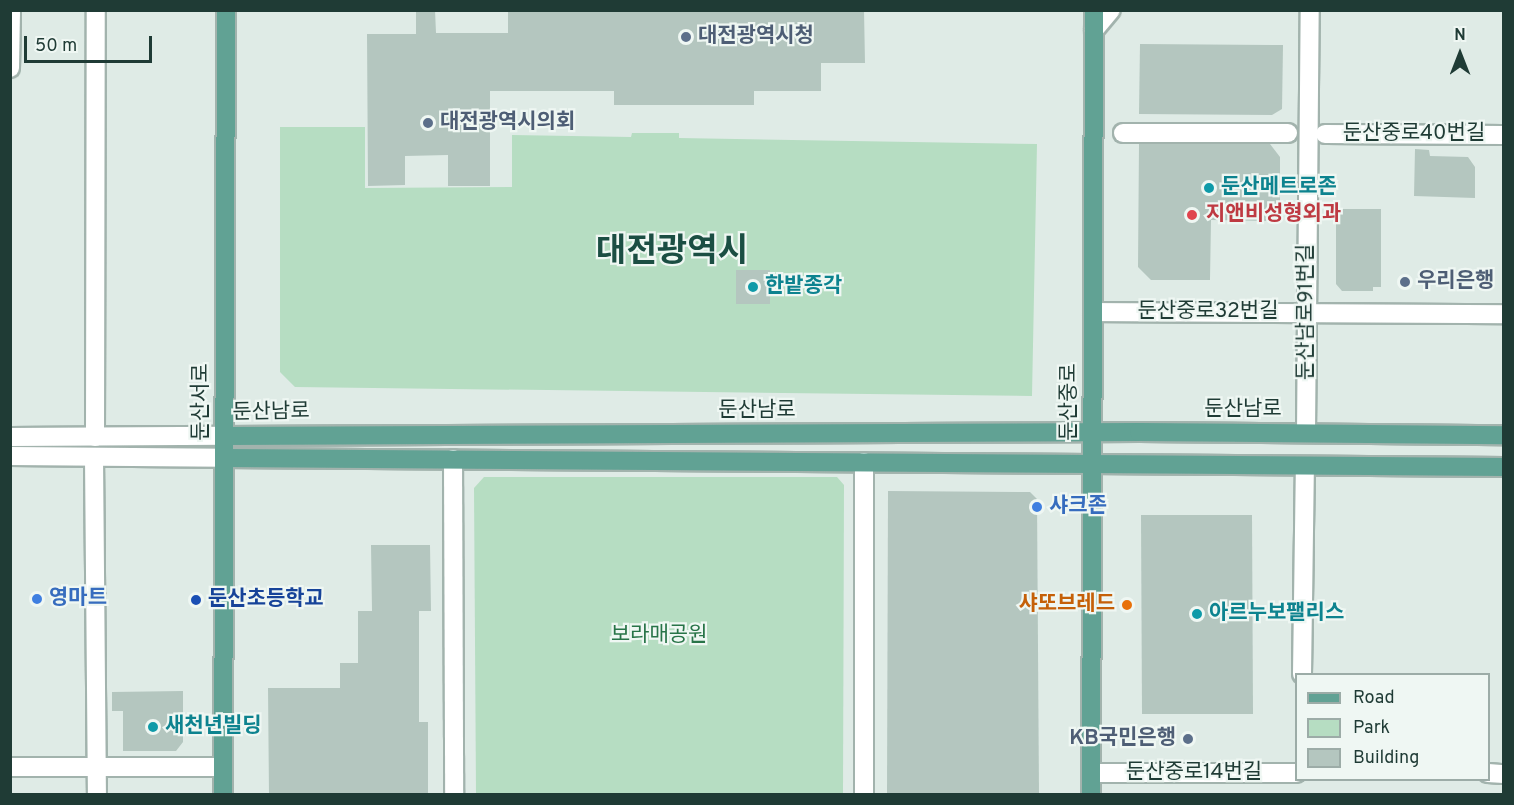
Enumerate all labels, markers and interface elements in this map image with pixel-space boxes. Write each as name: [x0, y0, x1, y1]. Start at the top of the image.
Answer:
scale bar: [27, 24, 154, 62]
place label: 대전광역시청: [698, 24, 814, 50]
north arrow: [1430, 24, 1490, 84]
text: N: [1454, 26, 1466, 46]
marker: 대전광역시청: [679, 30, 693, 44]
text: 50 m: [35, 35, 77, 58]
place label: 대전광역시의회: [440, 110, 575, 136]
marker: 대전광역시의회: [421, 116, 435, 130]
street label: 둔산중로40번길: [1343, 121, 1485, 147]
place label: 둔산메트로존: [1221, 175, 1337, 201]
marker: 둔산메트로존: [1202, 181, 1216, 195]
place label: 지앤비성형외과: [1206, 202, 1341, 228]
marker: 지앤비성형외과: [1183, 206, 1201, 224]
district label: 대전광역시: [596, 234, 748, 274]
street label: 둔산남로91번길: [1294, 244, 1320, 380]
place label: 우리은행: [1417, 269, 1494, 295]
place label: 한밭종각: [765, 274, 842, 300]
marker: 우리은행: [1398, 275, 1412, 289]
marker: 한밭종각: [746, 280, 760, 294]
street label: 둔산중로32번길: [1138, 299, 1278, 325]
street label: 둔산서로: [189, 363, 215, 441]
street label: 둔산중로: [1057, 363, 1083, 441]
street label: 둔산남로: [1204, 397, 1282, 423]
street label: 둔산남로: [718, 398, 796, 424]
street label: 둔산남로: [232, 400, 310, 426]
place label: 샤크존: [1049, 494, 1107, 520]
marker: 샤크존: [1030, 500, 1044, 514]
place label: 영마트: [49, 586, 107, 612]
place label: 둔산초등학교: [208, 587, 324, 613]
marker: 영마트: [30, 592, 44, 606]
place label: 샤또브레드: [1018, 592, 1115, 618]
marker: 둔산초등학교: [189, 593, 203, 607]
marker: 샤또브레드: [1120, 598, 1134, 612]
place label: 아르누보팰리스: [1209, 601, 1344, 627]
marker: 아르누보팰리스: [1190, 607, 1204, 621]
park label: 보라매공원: [611, 623, 707, 649]
legend: [1295, 673, 1490, 781]
text: Road: [1353, 687, 1395, 710]
place label: 새천년빌딩: [165, 714, 262, 740]
text: Park: [1353, 717, 1390, 740]
marker: 새천년빌딩: [146, 720, 160, 734]
place label: KB국민은행: [1069, 726, 1176, 752]
marker: KB국민은행: [1181, 732, 1195, 746]
text: Building: [1353, 747, 1419, 770]
street label: 둔산중로14번길: [1126, 760, 1262, 786]

